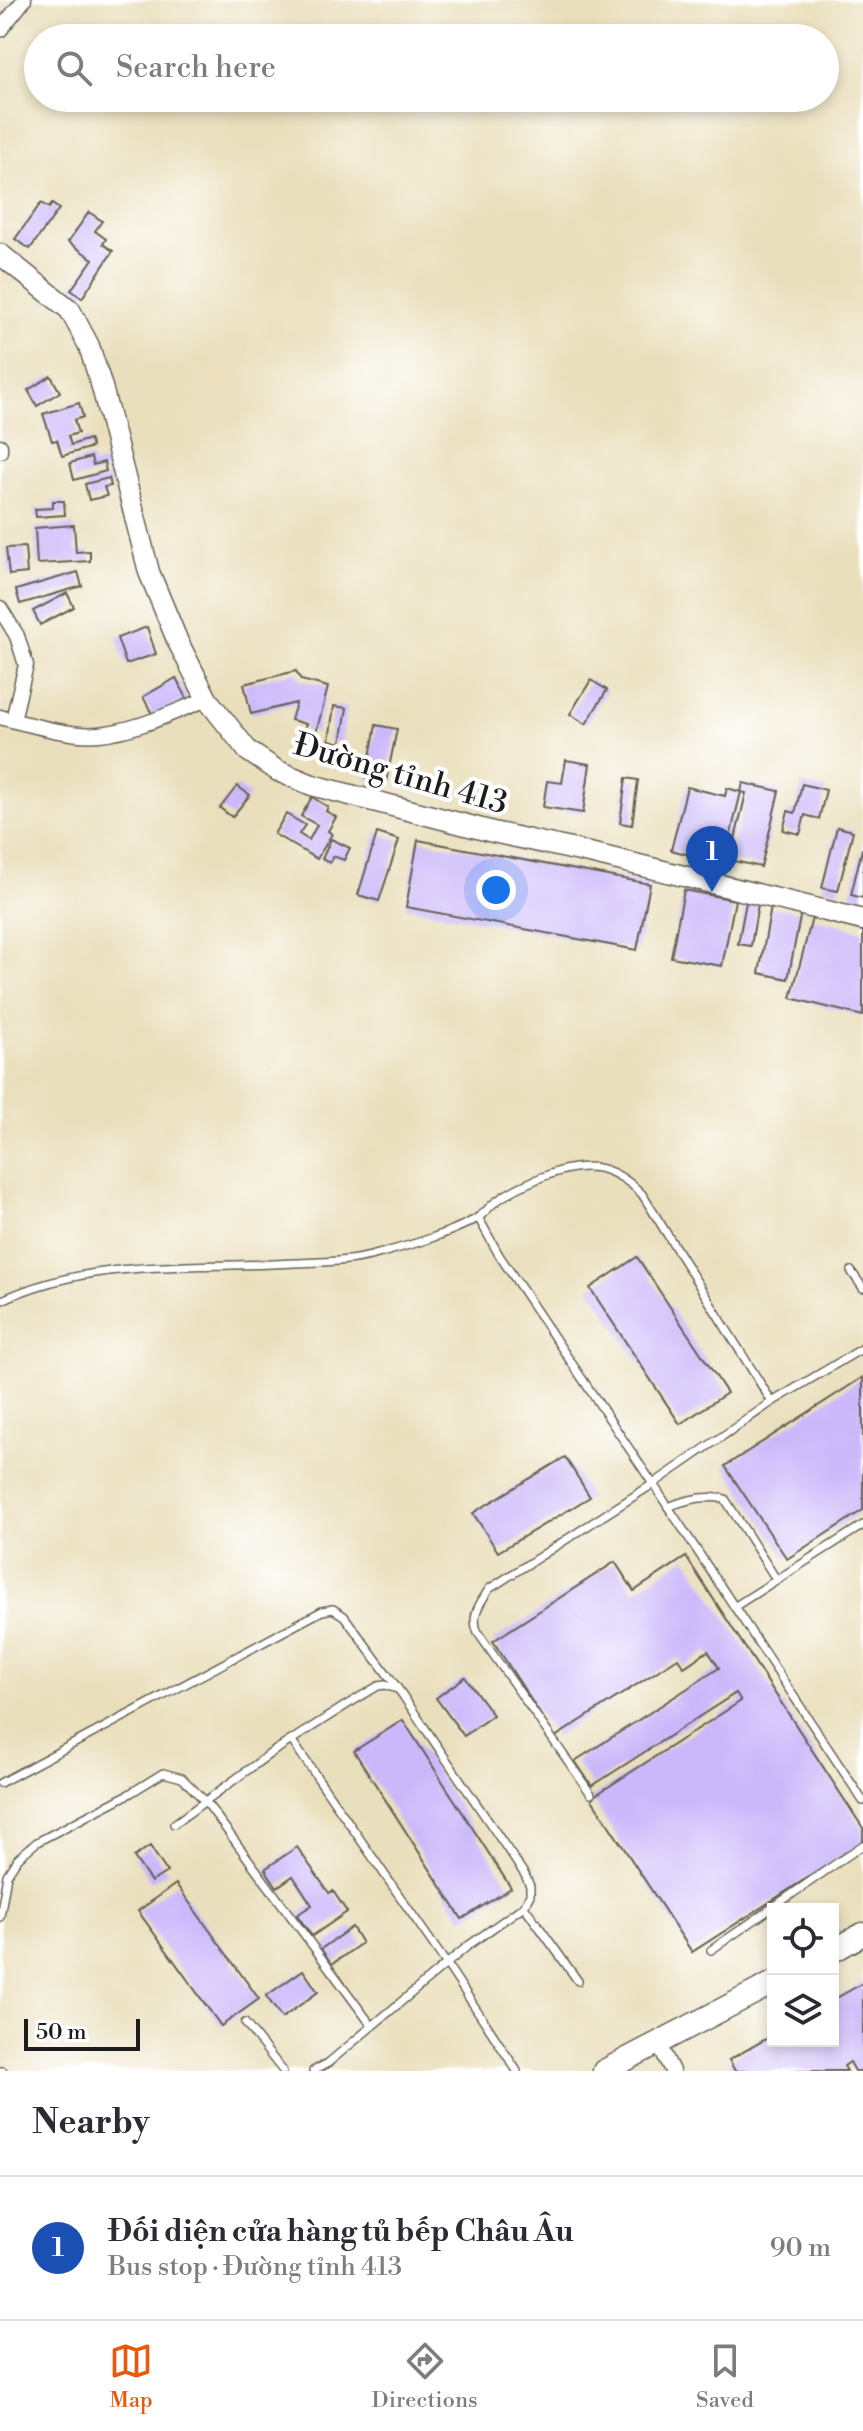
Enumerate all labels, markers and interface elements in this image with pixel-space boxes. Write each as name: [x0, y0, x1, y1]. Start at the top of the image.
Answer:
search box: [24, 24, 839, 112]
icon: search: [52, 46, 96, 90]
text: Search here: [116, 49, 276, 87]
street label: Đường tỉnh 413: [289, 724, 512, 824]
pin: 1: [686, 826, 738, 892]
your location: [476, 870, 516, 910]
map controls: [767, 1903, 839, 2047]
button: locate: [767, 1903, 839, 1975]
button: layers: [767, 1975, 839, 2047]
scale bar: [24, 2015, 140, 2051]
text: 50 m: [36, 2019, 87, 2046]
text: Nearby: [32, 2102, 150, 2144]
text: Đối diện cửa hàng tủ bếp Châu Âu: [108, 2213, 574, 2251]
text: 1: [52, 2232, 64, 2264]
text: 90 m: [770, 2232, 831, 2264]
text: Bus stop · Đường tỉnh 413: [108, 2251, 402, 2283]
tab: Map: [109, 2339, 153, 2414]
tab: Directions: [372, 2339, 478, 2414]
tab: Saved: [696, 2339, 754, 2414]

